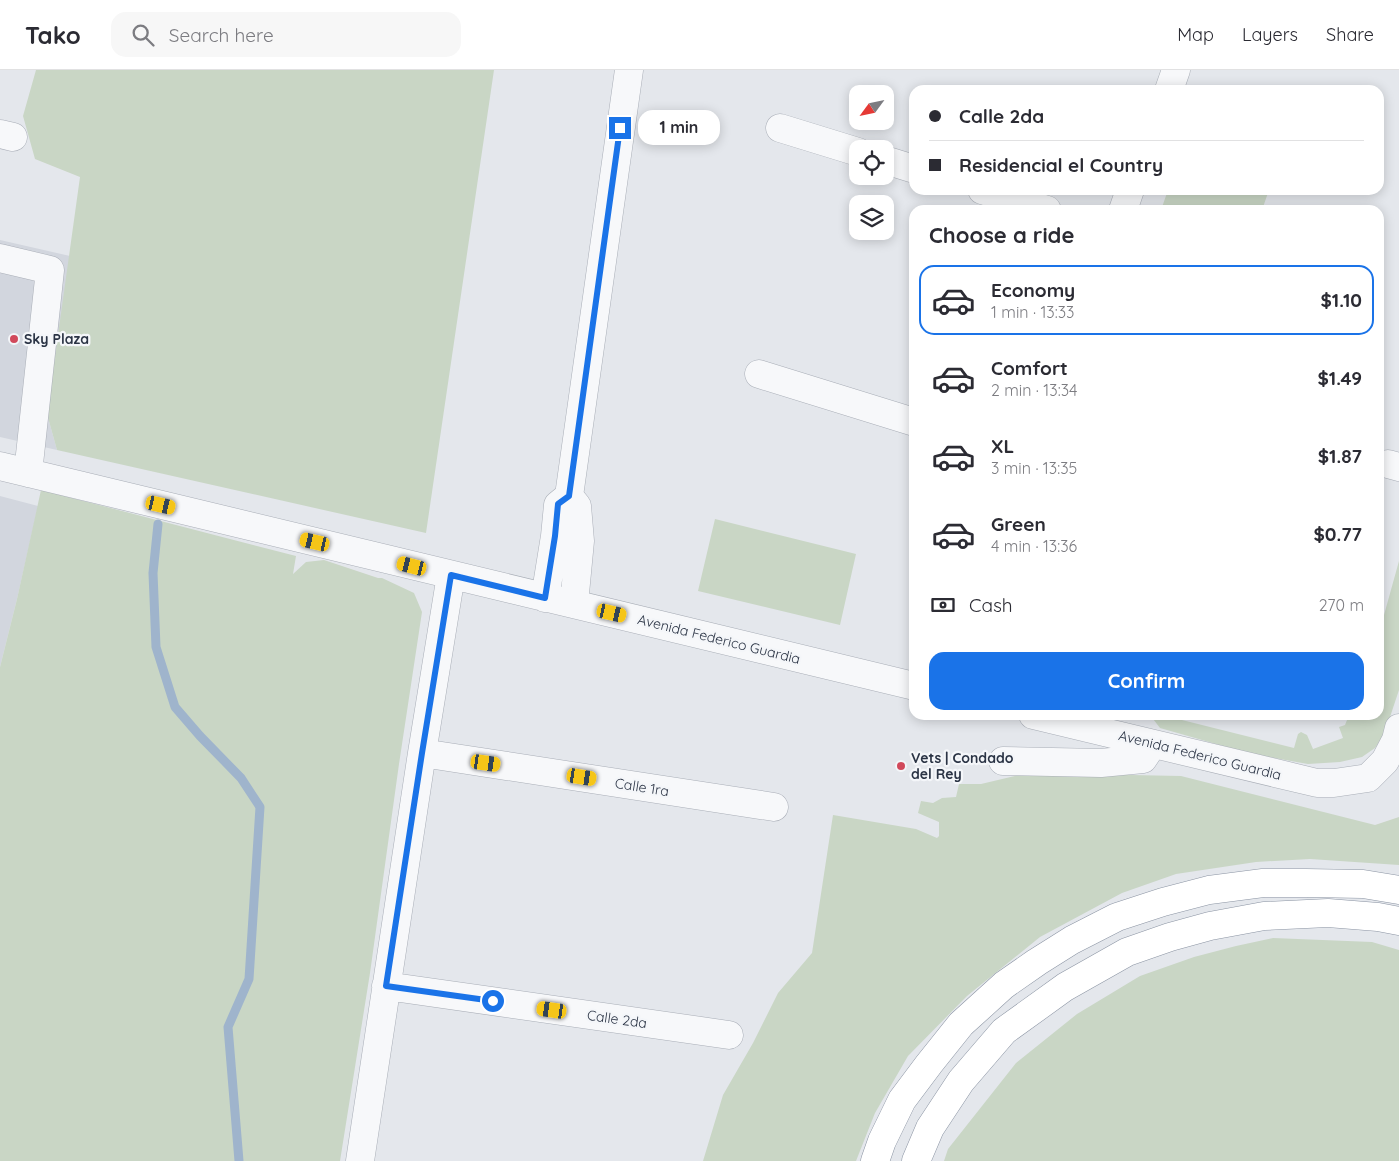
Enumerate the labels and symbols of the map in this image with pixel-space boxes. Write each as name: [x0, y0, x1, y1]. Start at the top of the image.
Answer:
north arrow: [849, 85, 894, 130]
callout: 1 min: [638, 110, 720, 146]
route end: [609, 117, 631, 139]
place label: Sky Plaza: [24, 330, 89, 348]
marker: Sky Plaza: [8, 333, 20, 345]
car: [144, 494, 177, 516]
car: [298, 531, 331, 553]
car: [395, 555, 428, 577]
car: [595, 602, 628, 624]
street label: Avenida Federico Guardia: [636, 610, 802, 668]
street label: Avenida Federico Guardia: [1117, 726, 1283, 784]
place label: Vets | Condado del Rey: [911, 749, 1014, 783]
car: [470, 753, 501, 773]
marker: Vets | Condado del Rey: [895, 760, 907, 772]
car: [566, 767, 597, 787]
street label: Calle 1ra: [614, 774, 670, 800]
route start: [482, 990, 504, 1012]
car: [536, 1000, 567, 1020]
street label: Calle 2da: [586, 1006, 648, 1032]

